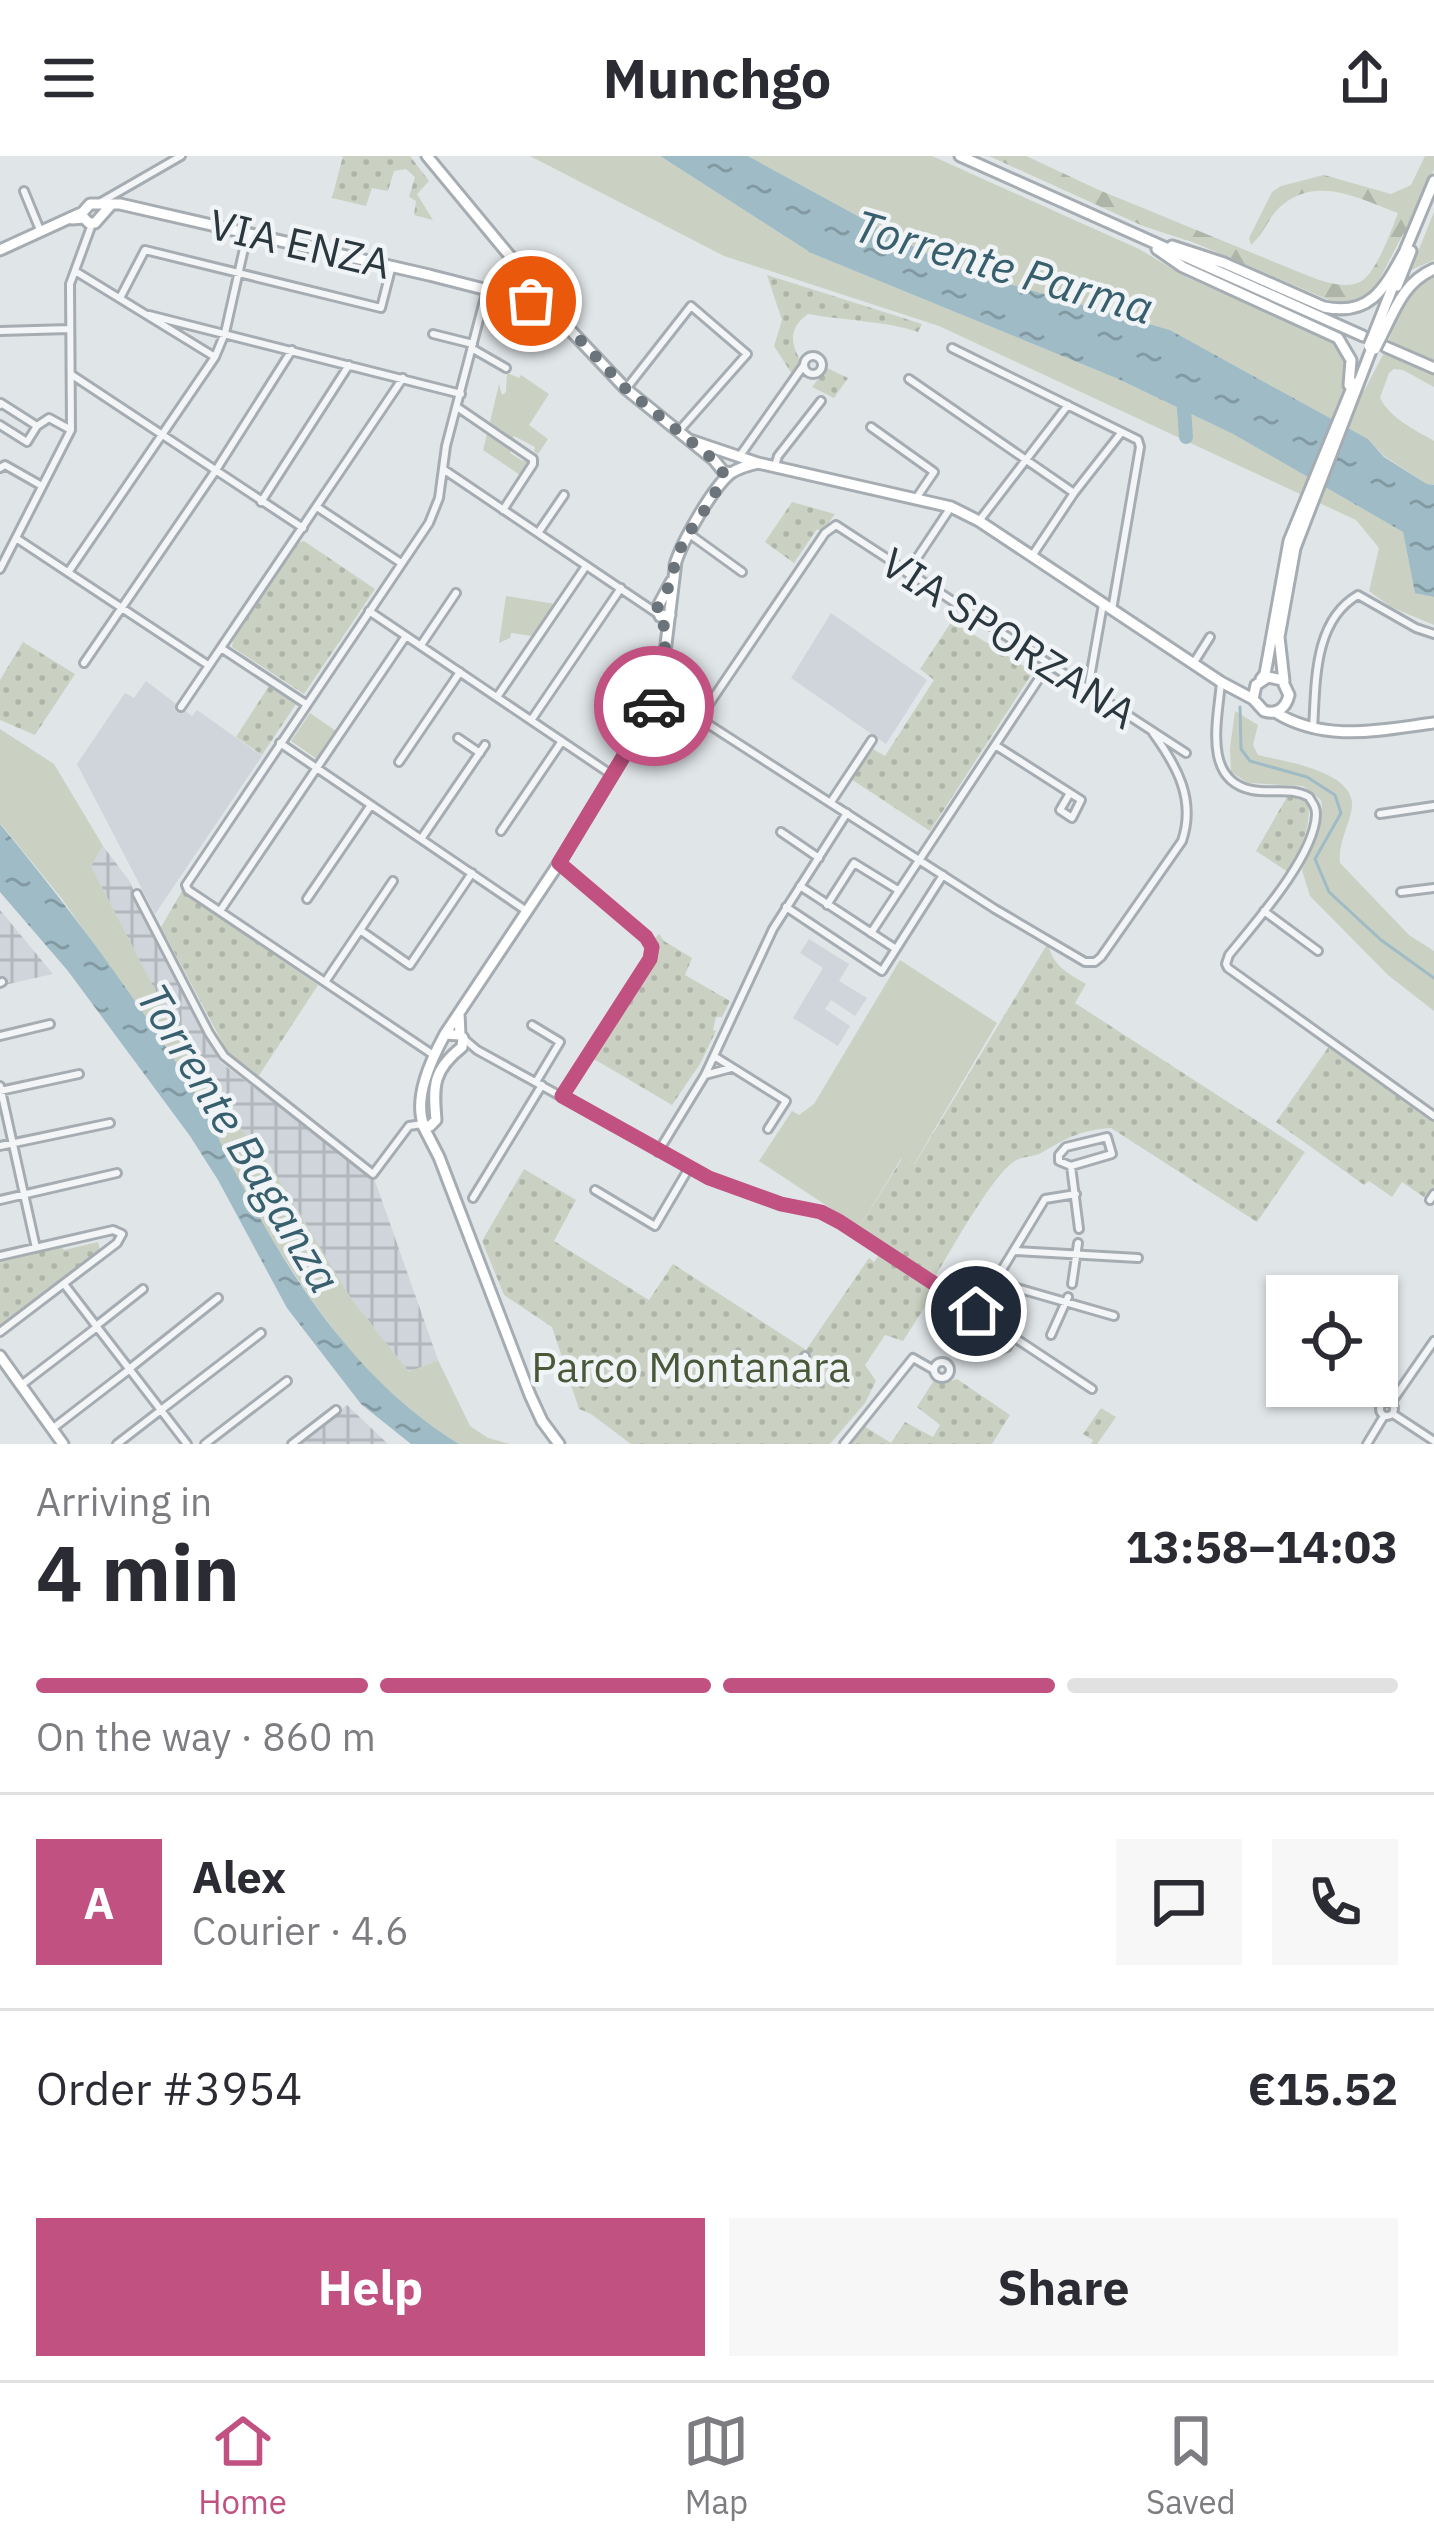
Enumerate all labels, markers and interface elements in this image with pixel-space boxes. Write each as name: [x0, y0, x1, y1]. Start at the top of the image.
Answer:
text: Munchgo: [603, 43, 831, 113]
icon: menu: [36, 45, 102, 111]
icon: share: [1332, 45, 1398, 111]
street label: VIA ENZA: [204, 196, 396, 291]
water label: Torrente Parma: [848, 196, 1161, 336]
pin: [480, 250, 582, 352]
icon: bag: [498, 268, 564, 334]
street label: VIA SPORZANA: [871, 535, 1147, 741]
courier: [594, 646, 714, 766]
icon: car: [621, 673, 687, 739]
water label: Torrente Baganza: [125, 972, 355, 1303]
pin: [925, 1260, 1027, 1362]
map controls: [1266, 1275, 1398, 1407]
button: locate: [1266, 1275, 1398, 1407]
icon: home: [943, 1278, 1009, 1344]
park label: Parco Montanara: [531, 1339, 851, 1394]
text: Arriving in: [36, 1476, 212, 1527]
text: 13:58–14:03: [1126, 1517, 1398, 1575]
text: 4 min: [36, 1521, 240, 1622]
text: On the way · 860 m: [36, 1711, 376, 1762]
button: chat: [1116, 1839, 1242, 1965]
button: phone: [1272, 1839, 1398, 1965]
text: Alex: [192, 1847, 286, 1905]
text: A: [84, 1873, 114, 1931]
text: Courier · 4.6: [192, 1905, 409, 1956]
text: Order #3954: [36, 2059, 302, 2117]
text: €15.52: [1248, 2059, 1398, 2117]
button: Help: [36, 2218, 705, 2356]
button: Share: [729, 2218, 1398, 2356]
tab: Home: [198, 2408, 287, 2523]
tab: Map: [683, 2408, 749, 2523]
tab: Saved: [1146, 2408, 1236, 2523]

